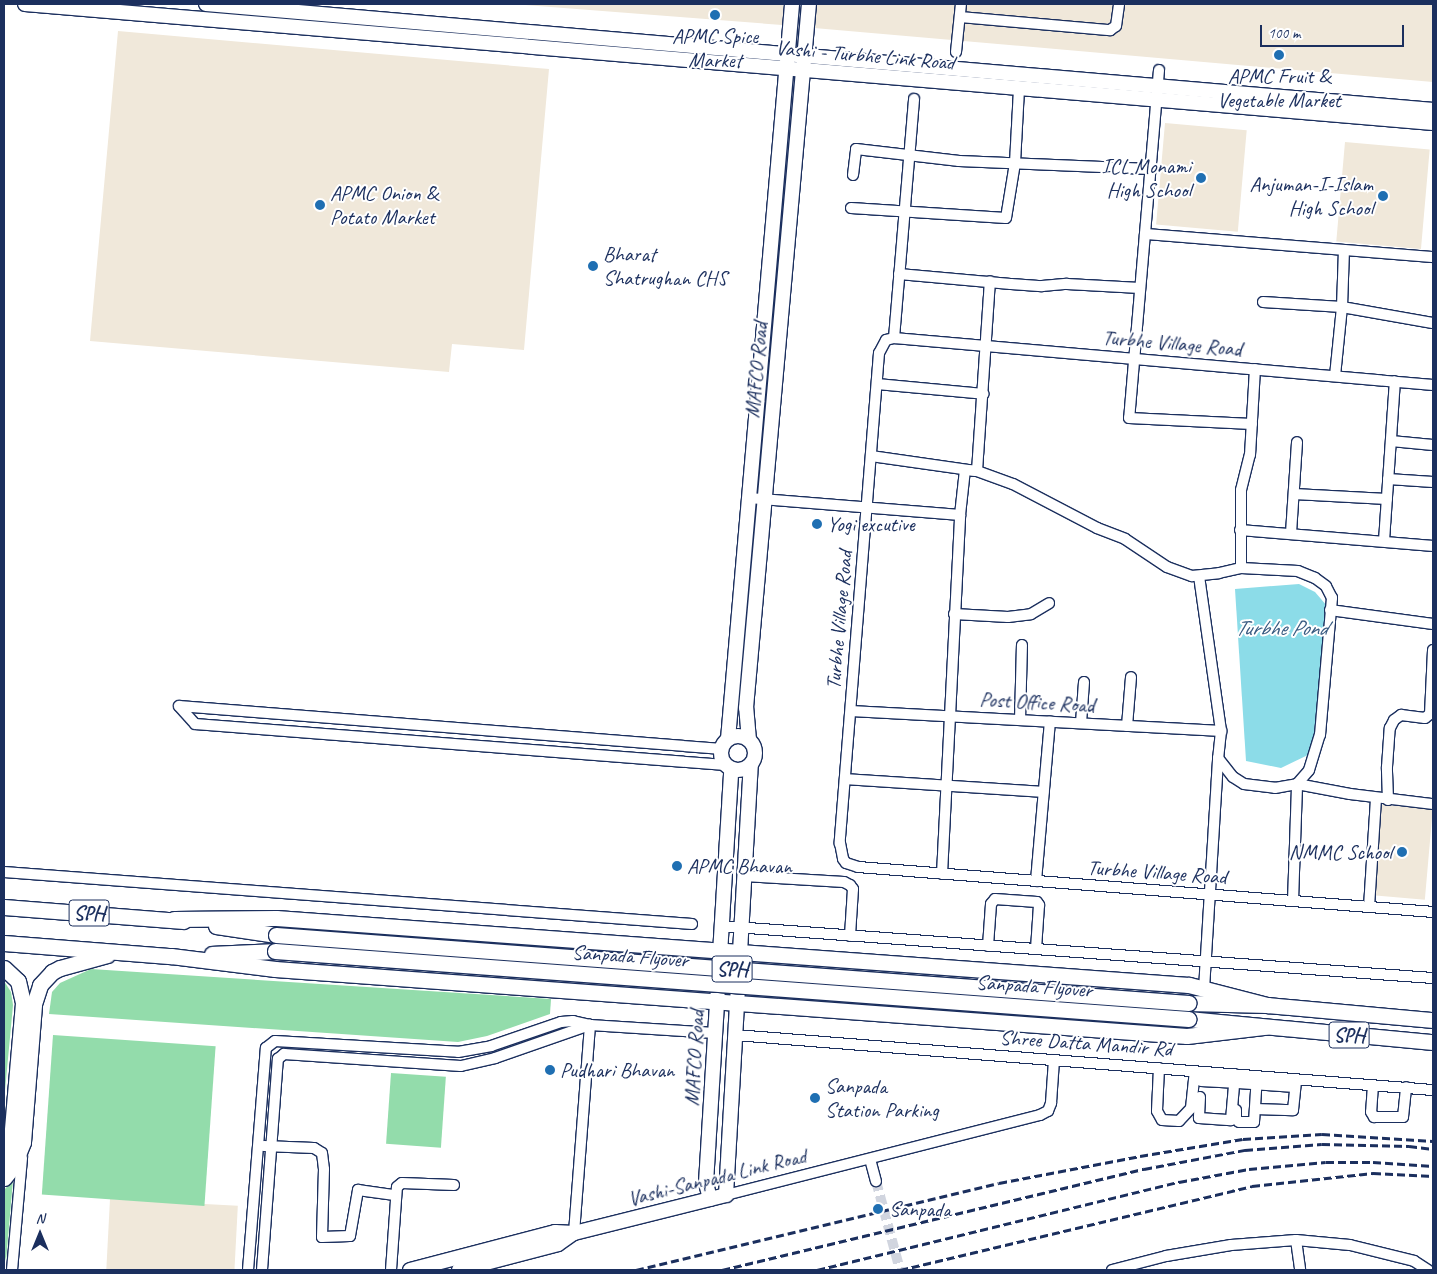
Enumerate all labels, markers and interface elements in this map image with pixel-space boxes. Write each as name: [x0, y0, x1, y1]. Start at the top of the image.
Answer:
marker: APMC Spice Market: [709, 9, 721, 21]
scale bar: [1262, 15, 1406, 47]
place label: APMC Spice Market: [672, 23, 758, 73]
text: 100 m: [1268, 24, 1300, 43]
street label: Vashi - Turbhe Link Road: [774, 35, 956, 75]
marker: APMC Fruit & Vegetable Market: [1273, 49, 1285, 61]
place label: APMC Fruit & Vegetable Market: [1217, 63, 1341, 113]
place label: ICL Monami High School: [1101, 153, 1191, 203]
place label: Anjuman-I-Islam High School: [1250, 171, 1373, 221]
marker: ICL Monami High School: [1195, 172, 1207, 184]
place label: APMC Onion & Potato Market: [330, 180, 438, 230]
marker: Anjuman-I-Islam High School: [1377, 190, 1389, 202]
marker: APMC Onion & Potato Market: [314, 199, 326, 211]
place label: Bharat Shatrughan CHS: [603, 241, 727, 291]
marker: Bharat Shatrughan CHS: [587, 260, 599, 272]
street label: MAFCO Road: [739, 321, 773, 419]
street label: Turbhe Village Road: [1102, 324, 1242, 362]
place label: Yogi excutive: [827, 511, 914, 537]
marker: Yogi excutive: [811, 518, 823, 530]
street label: Turbhe Village Road: [820, 550, 858, 690]
water label: Turbhe Pond: [1235, 616, 1327, 642]
street label: Post Office Road: [979, 686, 1095, 718]
place label: NMMC School: [1289, 839, 1392, 865]
marker: NMMC School: [1396, 846, 1408, 858]
place label: APMC Bhavan: [687, 853, 792, 879]
street label: Turbhe Village Road: [1087, 855, 1227, 889]
marker: APMC Bhavan: [671, 860, 683, 872]
road number: SPH: [68, 896, 110, 930]
street label: Sanpada Flyover: [571, 939, 689, 973]
road number: SPH: [711, 952, 753, 986]
street label: Sanpada Flyover: [975, 969, 1093, 1003]
street label: MAFCO Road: [679, 1009, 709, 1107]
road number: SPH: [1328, 1018, 1370, 1052]
street label: Shree Datta Mandir Rd: [999, 1024, 1173, 1062]
place label: Pudhari Bhavan: [560, 1057, 674, 1083]
marker: Pudhari Bhavan: [544, 1064, 556, 1076]
place label: Sanpada Station Parking: [825, 1073, 939, 1123]
marker: Sanpada Station Parking: [809, 1092, 821, 1104]
street label: Vashi-Sanpada Link Road: [625, 1143, 809, 1211]
place label: Sanpada: [889, 1196, 951, 1222]
marker: Sanpada: [871, 1202, 885, 1216]
north arrow: [15, 1209, 65, 1259]
text: N: [36, 1210, 44, 1227]

